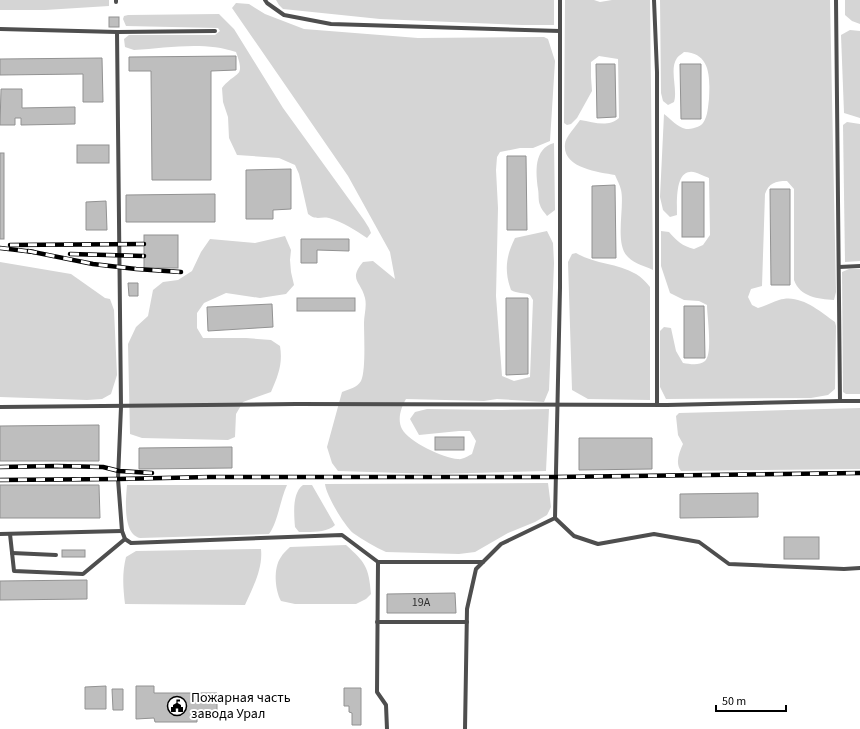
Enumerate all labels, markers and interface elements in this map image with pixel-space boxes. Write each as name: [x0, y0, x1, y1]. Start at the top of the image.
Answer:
house number: 19А: [412, 594, 431, 611]
scale bar: [716, 687, 786, 713]
place label: Пожарная часть завода Урал: [191, 688, 291, 724]
text: 50 m: [722, 693, 746, 710]
public building icon: Пожарная часть завода Урал: [166, 695, 188, 717]

